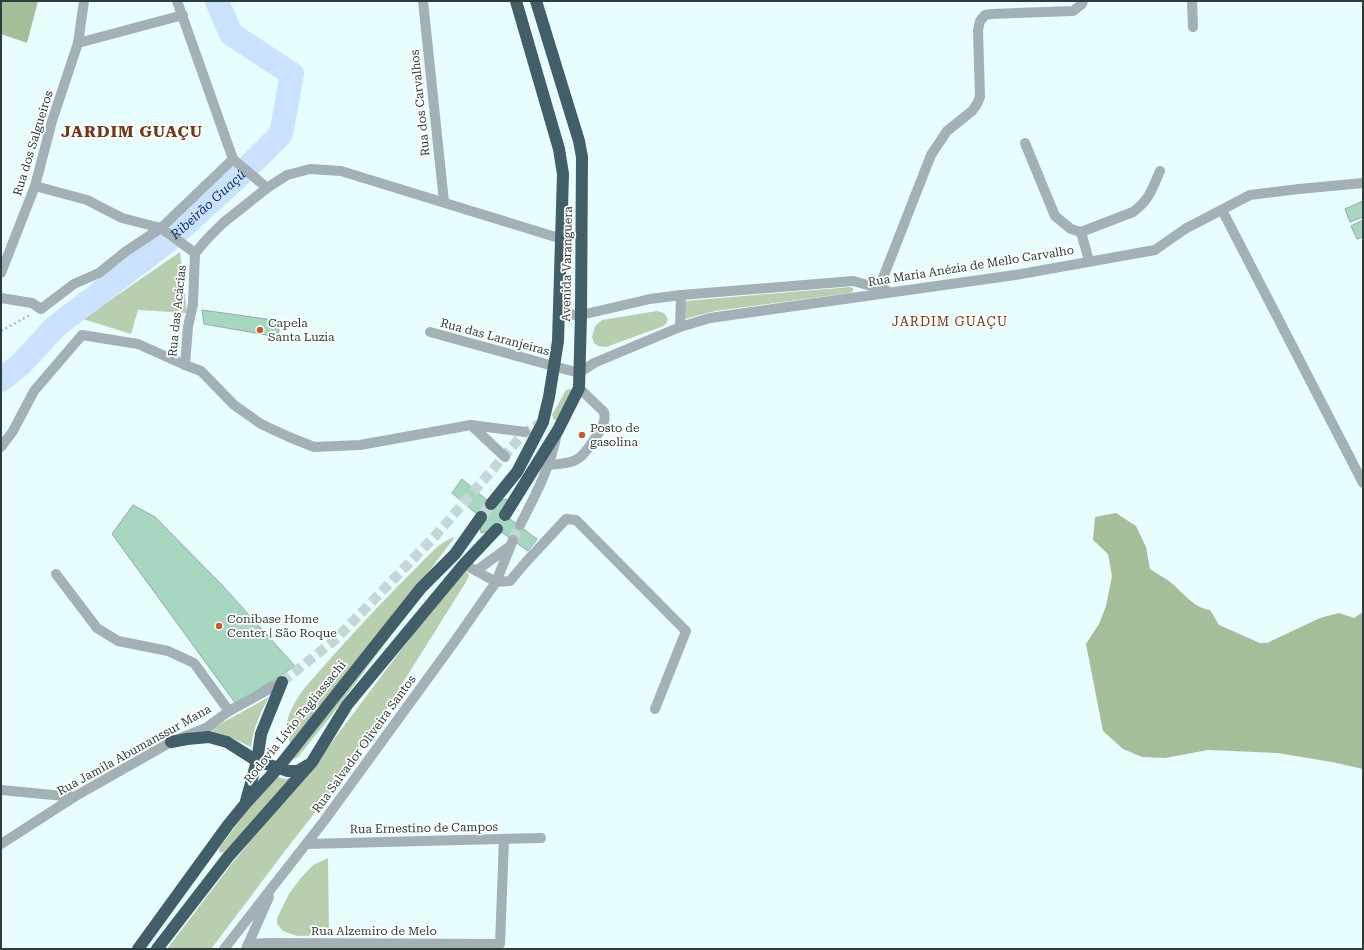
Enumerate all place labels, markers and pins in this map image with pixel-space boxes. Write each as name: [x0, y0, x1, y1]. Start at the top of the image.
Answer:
place label: Capela Santa Luzia: [268, 316, 335, 344]
marker: Capela Santa Luzia: [255, 325, 265, 335]
place label: Posto de gasolina: [590, 421, 640, 449]
marker: Posto de gasolina: [577, 430, 587, 440]
place label: Conibase Home Center | São Roque: [227, 612, 337, 640]
marker: Conibase Home Center | São Roque: [214, 621, 224, 631]

